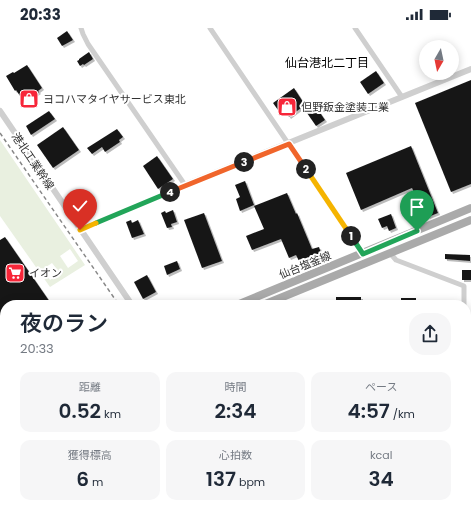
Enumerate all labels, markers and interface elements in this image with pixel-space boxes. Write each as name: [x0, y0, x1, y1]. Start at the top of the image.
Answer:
text: 20:33: [20, 4, 61, 25]
north arrow: [419, 40, 459, 80]
map controls: [419, 40, 459, 80]
district label: 仙台港北二丁目: [285, 54, 369, 71]
shop icon: ヨコハマタイヤサービス東北: [18, 88, 40, 110]
place label: ヨコハマタイヤサービス東北: [43, 91, 186, 107]
shop icon: 但野鈑金塗装工業: [276, 96, 298, 118]
place label: 但野鈑金塗装工業: [301, 99, 389, 115]
street label: 港北工業幹線: [8, 129, 58, 193]
pin: 3: [234, 152, 254, 172]
text: 3: [241, 154, 247, 170]
pin: 2: [296, 159, 316, 179]
text: 2: [303, 161, 309, 177]
pin: 4: [160, 182, 180, 202]
text: 4: [166, 184, 174, 200]
pin: [63, 189, 97, 230]
pin: [400, 190, 434, 231]
icon: check: [69, 195, 91, 217]
icon: arrive: [406, 196, 428, 218]
pin: 1: [341, 226, 361, 246]
text: 1: [349, 228, 353, 244]
street label: 仙台塩釜線: [277, 247, 333, 283]
supermarket icon: イオン: [4, 262, 26, 284]
place label: イオン: [29, 265, 62, 281]
text: 夜のラン: [20, 308, 108, 339]
button: share: [409, 313, 451, 355]
text: 20:33: [20, 339, 54, 358]
text: 距離: [79, 379, 101, 395]
text: 時間: [224, 379, 246, 395]
text: ペース: [365, 379, 397, 395]
text: 0.52: [59, 397, 101, 425]
text: 2:34: [215, 397, 256, 425]
text: 4:57: [347, 397, 390, 425]
text: km: [101, 406, 121, 422]
text: /km: [390, 406, 415, 422]
text: 獲得標高: [68, 447, 112, 463]
text: 心拍数: [219, 447, 252, 463]
text: kcal: [370, 447, 392, 463]
text: 6: [76, 465, 89, 493]
text: 137: [206, 465, 236, 493]
text: 34: [369, 465, 394, 493]
text: m: [89, 474, 103, 490]
text: bpm: [236, 474, 265, 490]

